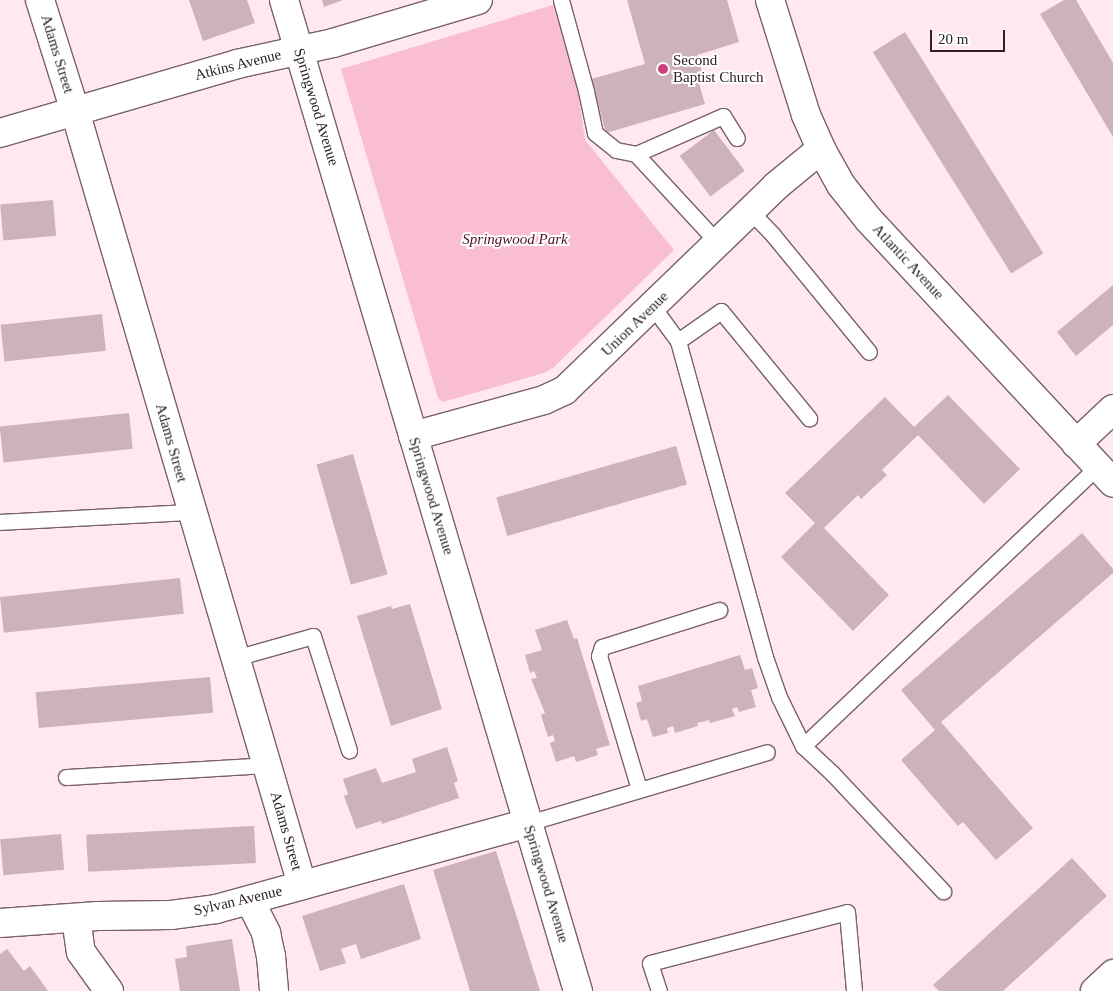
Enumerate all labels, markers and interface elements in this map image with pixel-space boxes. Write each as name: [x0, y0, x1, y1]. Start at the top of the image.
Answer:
street label: Adams Street: [37, 13, 77, 95]
scale bar: [933, 20, 1008, 52]
text: 20 m: [938, 31, 968, 47]
street label: Atkins Avenue: [193, 45, 283, 85]
street label: Springwood Avenue: [289, 46, 343, 168]
place label: Second Baptist Church: [673, 51, 763, 86]
marker: Second Baptist Church: [657, 63, 669, 75]
street label: Atlantic Avenue: [868, 220, 948, 304]
park label: Springwood Park: [462, 231, 568, 249]
street label: Union Avenue: [598, 287, 672, 361]
street label: Adams Street: [151, 401, 191, 485]
street label: Springwood Avenue: [404, 435, 458, 557]
street label: Adams Street: [266, 789, 306, 873]
street label: Springwood Avenue: [519, 823, 573, 945]
street label: Sylvan Avenue: [192, 882, 284, 920]

